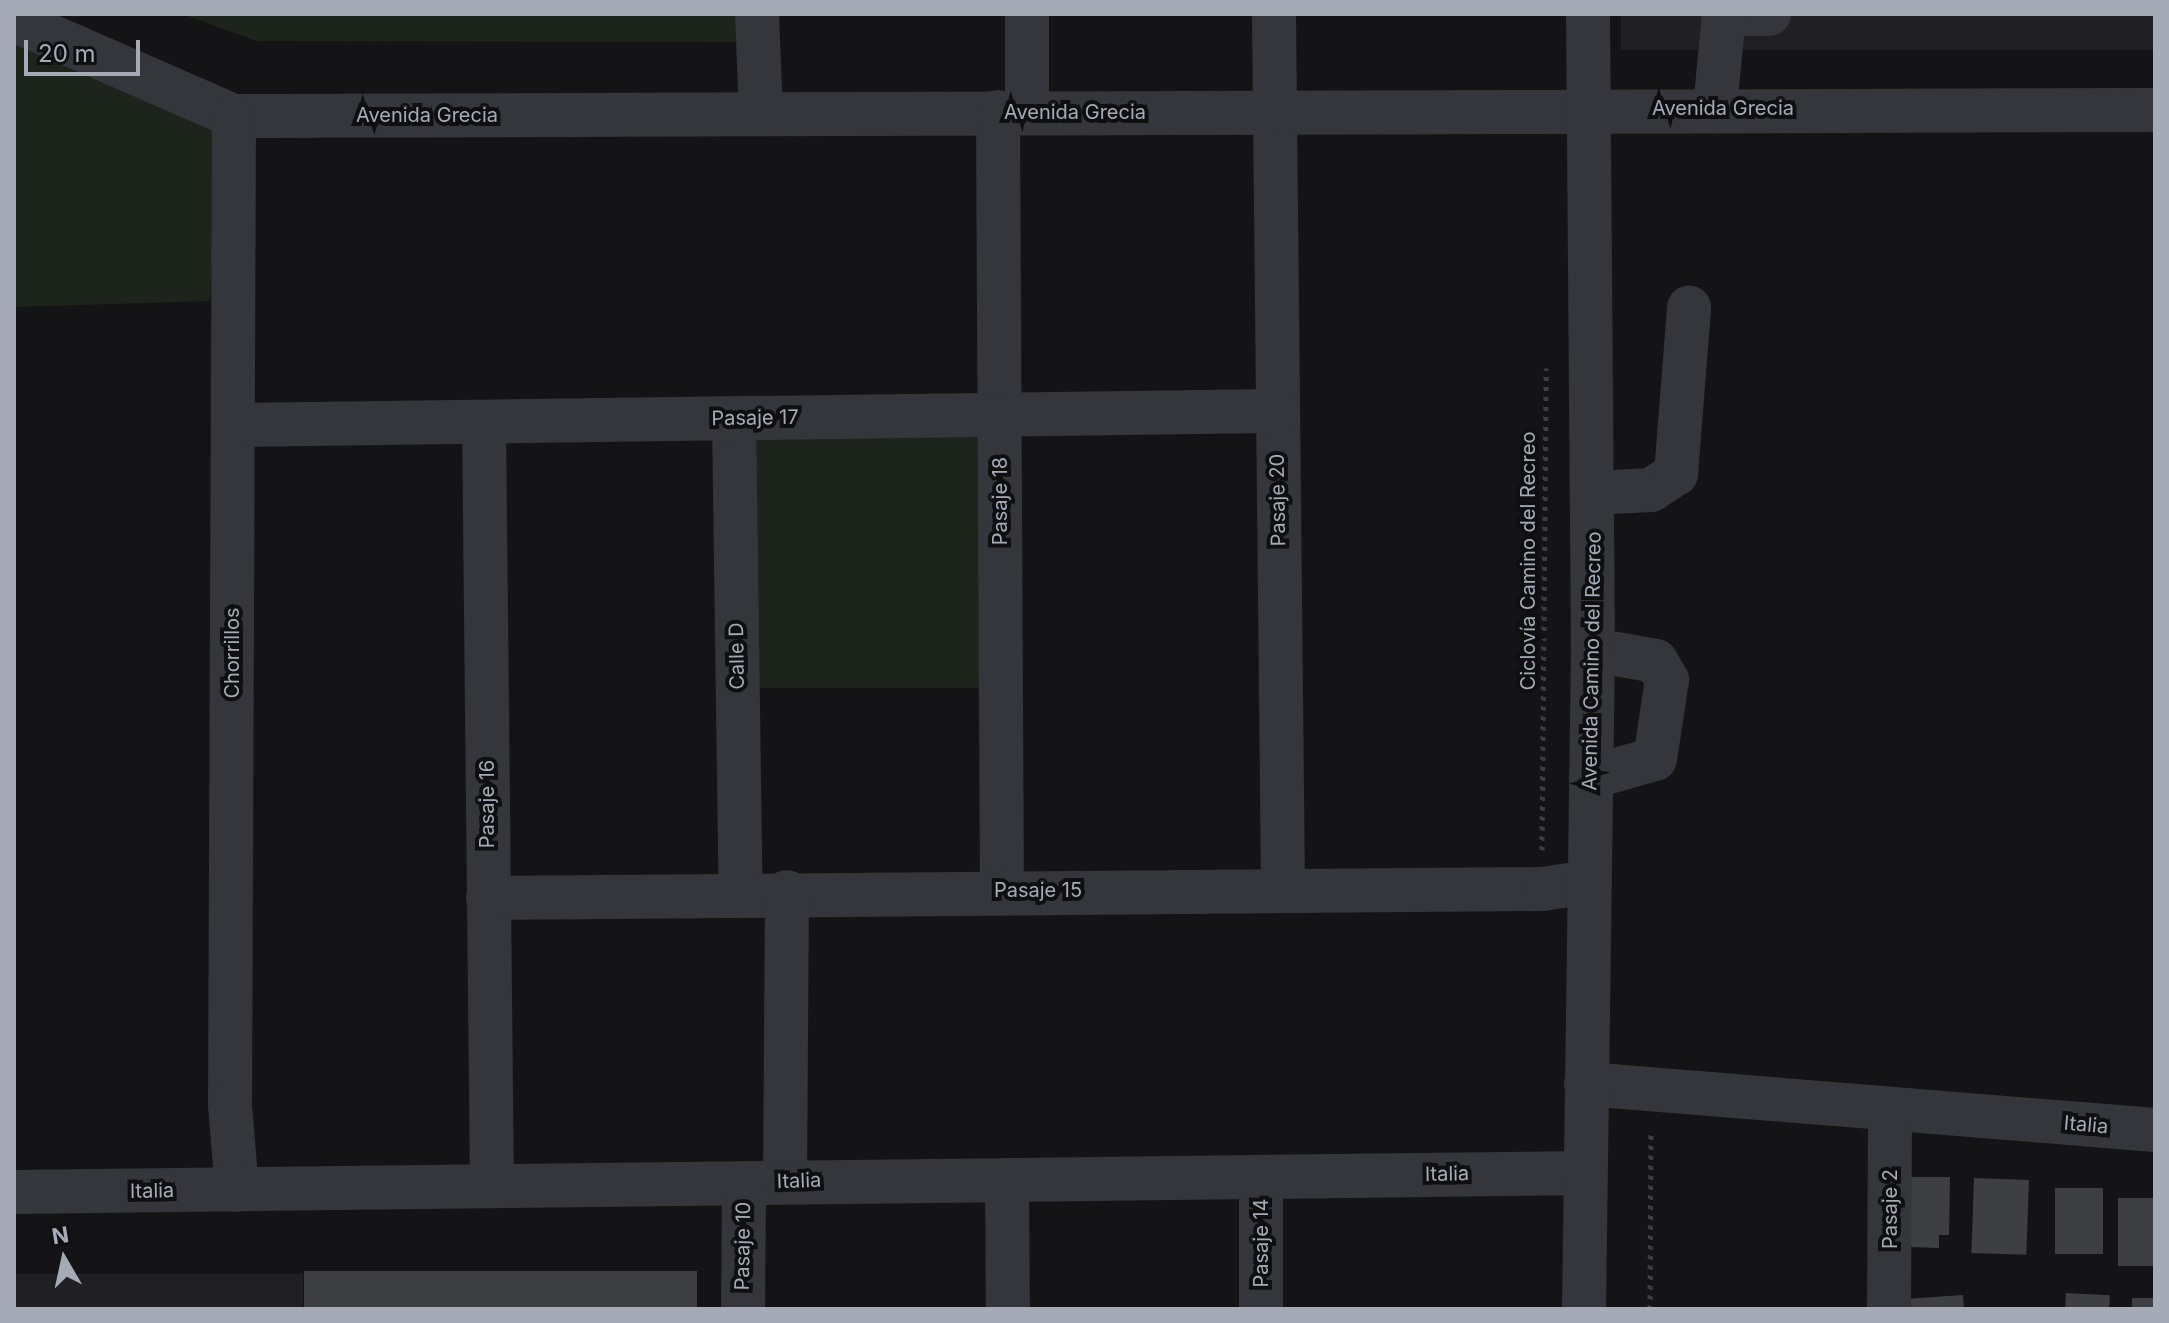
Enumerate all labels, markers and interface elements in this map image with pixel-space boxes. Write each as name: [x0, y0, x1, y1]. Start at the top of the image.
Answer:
scale bar: [28, 24, 144, 74]
text: 20 m: [38, 39, 96, 68]
street label: Avenida Grecia: [1652, 96, 1794, 120]
street label: Avenida Grecia: [1004, 100, 1146, 124]
street label: Avenida Grecia: [356, 103, 498, 127]
street label: Pasaje 17: [711, 405, 799, 431]
street label: Ciclovía Camino del Recreo: [1516, 432, 1540, 690]
street label: Pasaje 20: [1265, 453, 1291, 547]
street label: Pasaje 18: [988, 457, 1012, 545]
street label: Avenida Camino del Recreo: [1578, 531, 1606, 791]
street label: Chorrillos: [220, 607, 244, 699]
street label: Calle D: [724, 622, 750, 690]
street label: Pasaje 16: [475, 760, 499, 848]
street label: Pasaje 15: [994, 878, 1082, 902]
street label: Italia: [2063, 1111, 2109, 1139]
street label: Italia: [1425, 1162, 1469, 1186]
street label: Italia: [776, 1168, 822, 1194]
street label: Pasaje 2: [1878, 1169, 1902, 1249]
street label: Italia: [130, 1179, 174, 1203]
street label: Pasaje 14: [1249, 1199, 1273, 1287]
street label: Pasaje 10: [730, 1201, 756, 1291]
north arrow: [24, 1219, 104, 1299]
text: N: [50, 1221, 71, 1249]

